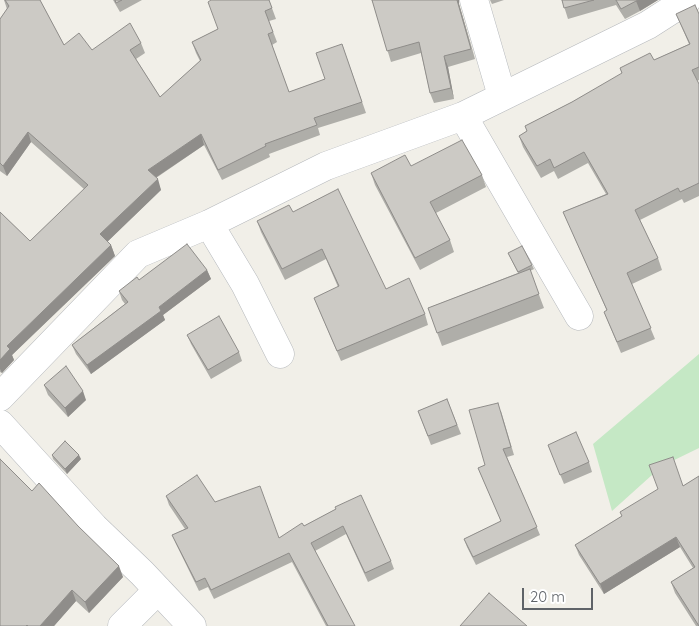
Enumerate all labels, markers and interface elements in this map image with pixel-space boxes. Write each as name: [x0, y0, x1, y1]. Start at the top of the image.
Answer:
scale bar: [524, 578, 595, 610]
text: 20 m: [530, 587, 565, 606]

